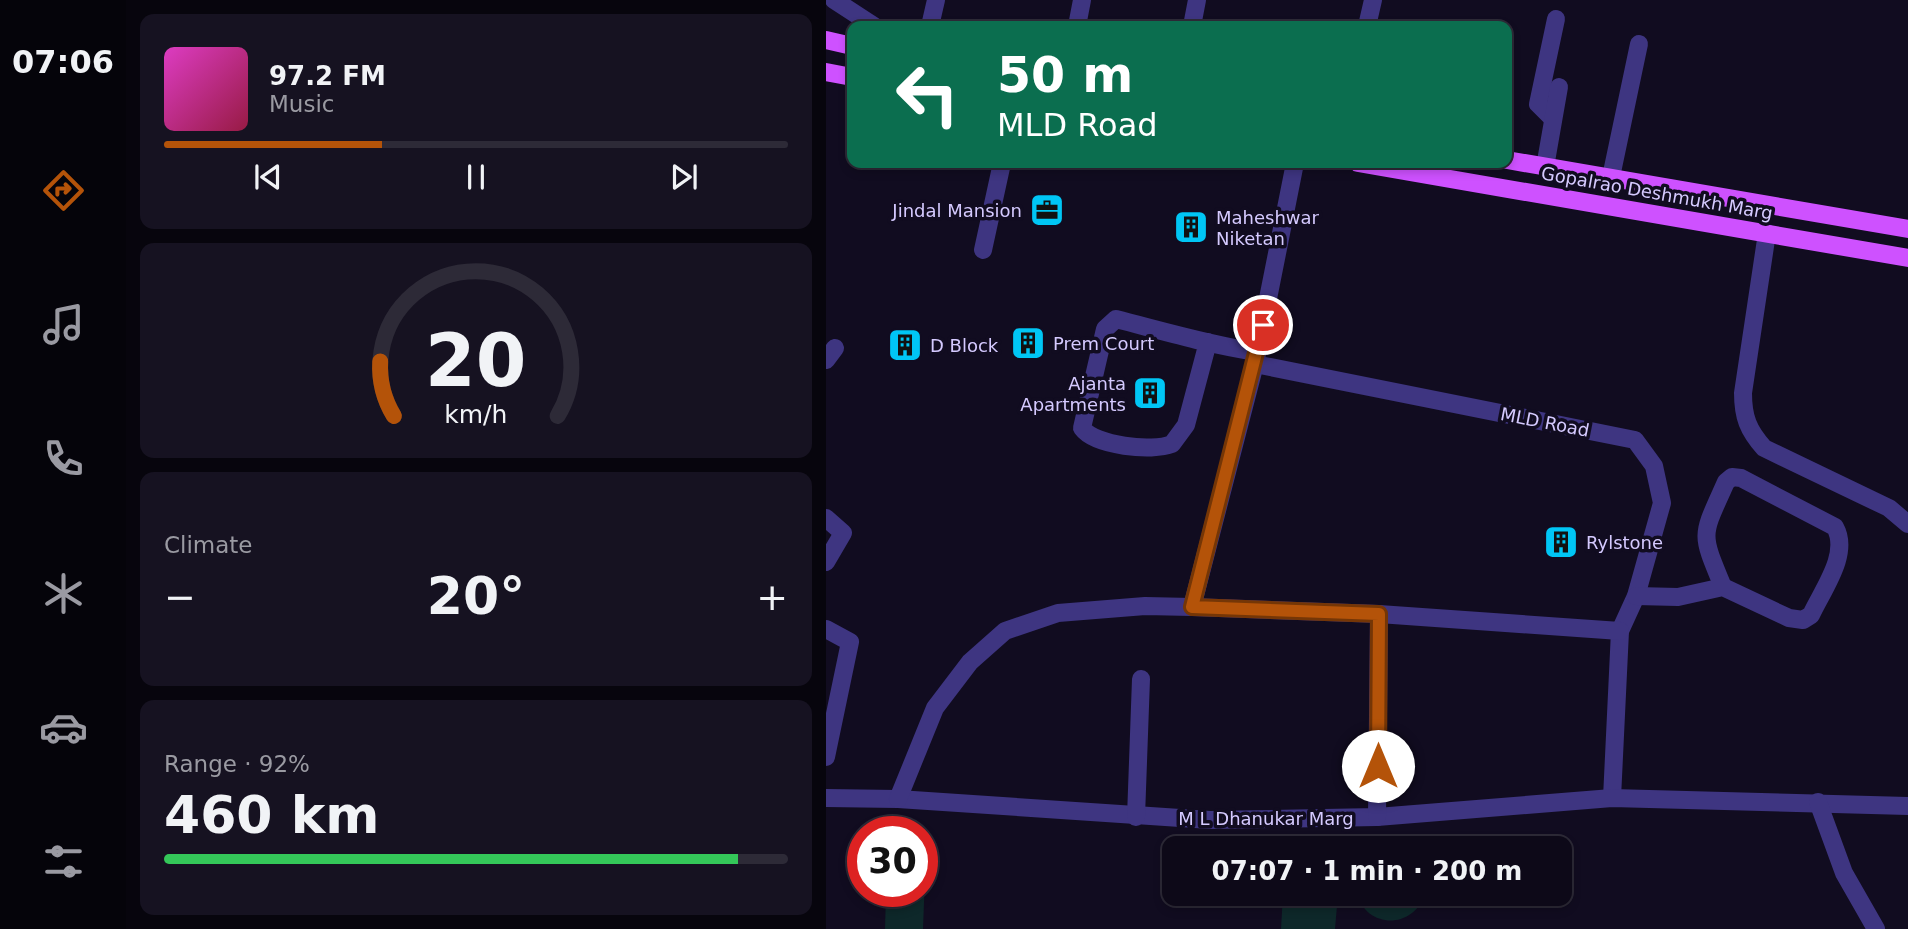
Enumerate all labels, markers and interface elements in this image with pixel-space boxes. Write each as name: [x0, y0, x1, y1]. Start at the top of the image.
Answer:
text: 07:06: [12, 43, 114, 81]
text: 50 m: [997, 47, 1133, 104]
icon: left: [882, 49, 973, 140]
text: 97.2 FM: [269, 61, 386, 91]
text: Music: [269, 91, 334, 117]
text: MLD Road: [997, 106, 1158, 144]
icon: previous: [249, 158, 287, 196]
icon: pause: [457, 158, 495, 196]
icon: next: [665, 158, 703, 196]
street label: Gopalrao Deshmukh Marg: [1540, 162, 1774, 224]
icon: directions: [39, 166, 88, 215]
office icon: Jindal Mansion: [1028, 191, 1066, 229]
place label: Jindal Mansion: [891, 200, 1022, 221]
place label: Maheshwar Niketan: [1216, 207, 1320, 249]
building icon: Maheshwar Niketan: [1172, 208, 1210, 246]
pin: [1233, 295, 1293, 355]
icon: music: [39, 300, 88, 349]
icon: arrive: [1244, 306, 1282, 344]
text: 20: [425, 319, 527, 404]
building icon: Prem Court: [1009, 324, 1047, 362]
building icon: D Block: [886, 326, 924, 364]
place label: Prem Court: [1053, 333, 1154, 354]
place label: D Block: [930, 335, 999, 356]
place label: Ajanta Apartments: [1020, 373, 1126, 415]
building icon: Ajanta Apartments: [1131, 374, 1169, 412]
text: km/h: [444, 400, 508, 429]
street label: MLD Road: [1499, 403, 1591, 441]
icon: phone: [39, 434, 88, 483]
building icon: Rylstone: [1542, 523, 1580, 561]
text: Climate: [164, 532, 253, 558]
place label: Rylstone: [1586, 532, 1663, 553]
text: 20°: [427, 566, 525, 626]
icon: climate: [39, 569, 88, 618]
text: −: [164, 575, 196, 619]
text: +: [756, 575, 788, 619]
icon: car: [39, 703, 88, 752]
position arrow: [1341, 729, 1415, 803]
text: Range · 92%: [164, 751, 310, 777]
text: 460 km: [164, 785, 379, 845]
street label: M L Dhanukar Marg: [1178, 808, 1354, 829]
speed limit sign: 30: [847, 816, 938, 907]
icon: filters: [39, 837, 88, 886]
text: 07:07 · 1 min · 200 m: [1212, 856, 1522, 886]

